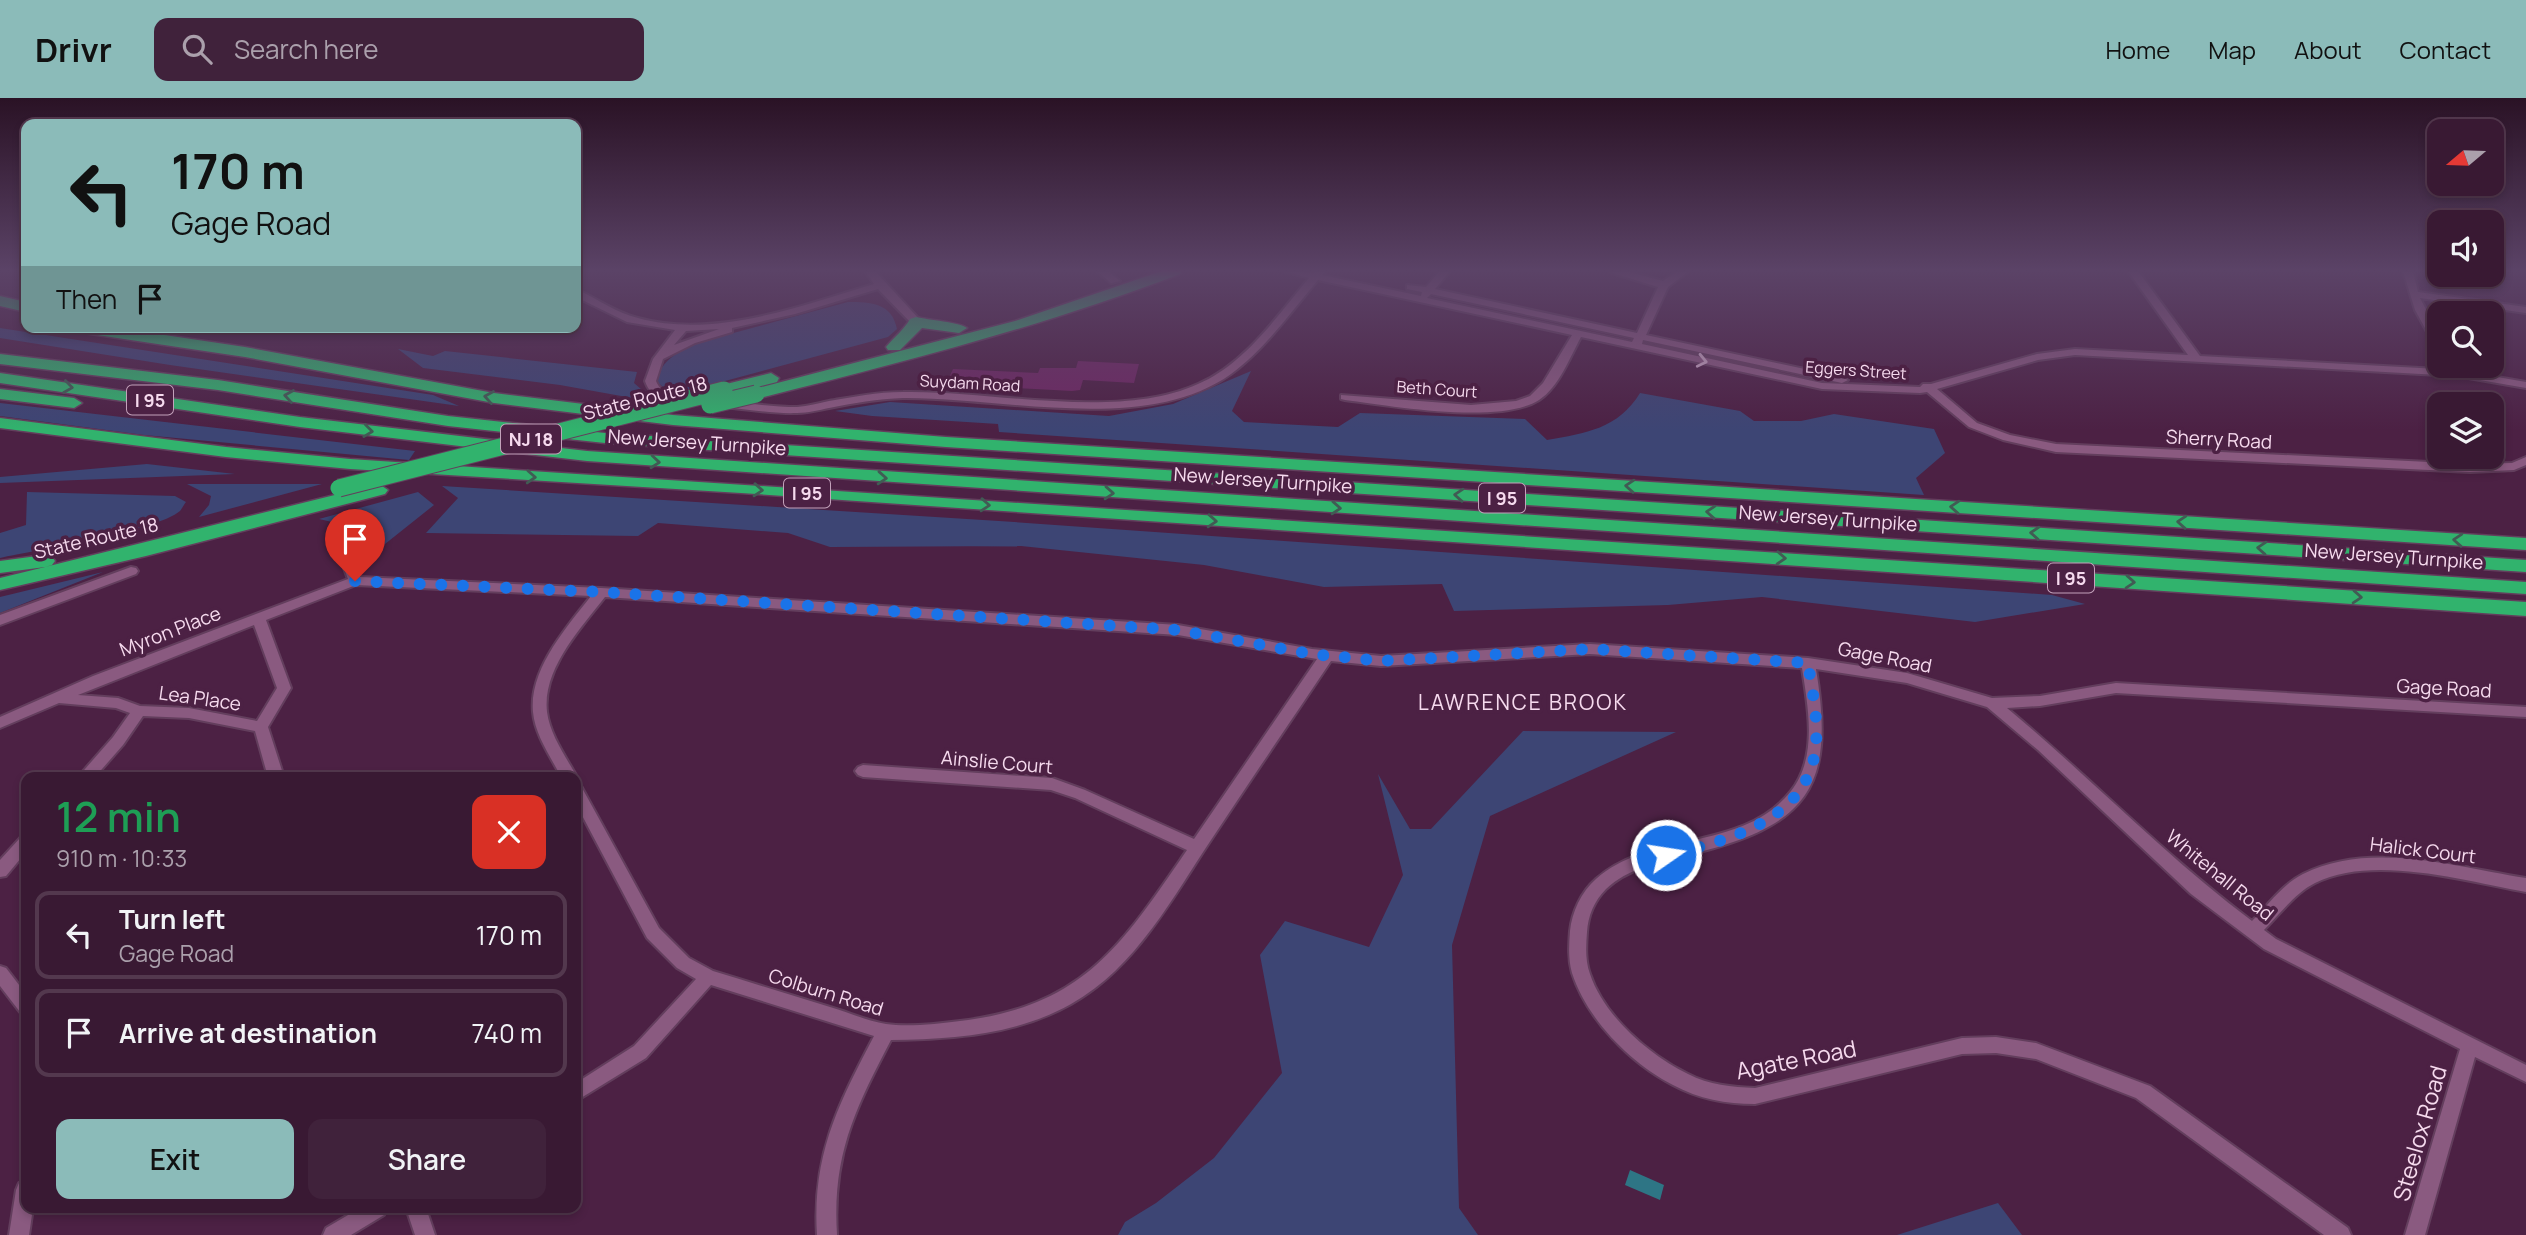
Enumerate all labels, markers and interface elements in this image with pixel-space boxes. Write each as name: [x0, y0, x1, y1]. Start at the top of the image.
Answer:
search box: [154, 18, 644, 81]
text: Drivr: [35, 27, 112, 72]
icon: search: [178, 30, 216, 68]
text: Search here: [234, 31, 378, 67]
text: Home: [2105, 33, 2170, 66]
text: Map: [2208, 33, 2256, 66]
text: About: [2294, 33, 2362, 66]
text: Contact: [2400, 33, 2491, 66]
north arrow: [2427, 119, 2504, 196]
map controls: [2427, 119, 2504, 469]
text: 170 m: [171, 137, 305, 204]
icon: left: [56, 147, 147, 238]
text: Gage Road: [171, 201, 331, 245]
button: sound: [2427, 210, 2504, 287]
icon: arrive: [131, 280, 169, 318]
text: Then: [56, 281, 117, 317]
button: search: [2427, 301, 2504, 378]
one-way arrow: [1696, 353, 1708, 367]
street label: Eggers Street: [1805, 355, 1907, 385]
street label: Suydam Road: [919, 369, 1021, 397]
street label: State Route 18: [580, 370, 710, 426]
street label: Beth Court: [1396, 375, 1478, 403]
one-way arrow: [62, 380, 73, 395]
road number: I 95: [127, 386, 173, 414]
one-way arrow: [283, 389, 295, 404]
one-way arrow: [483, 390, 495, 405]
button: layers: [2427, 392, 2504, 469]
one-way arrow: [362, 423, 374, 438]
street label: New Jersey Turnpike: [607, 423, 787, 461]
street label: Sherry Road: [2165, 423, 2273, 455]
road number: NJ 18: [501, 424, 561, 454]
one-way arrow: [650, 454, 661, 469]
street label: New Jersey Turnpike: [1173, 461, 1353, 499]
one-way arrow: [526, 469, 537, 484]
one-way arrow: [877, 470, 888, 485]
road number: I 95: [784, 478, 830, 508]
one-way arrow: [1624, 479, 1635, 494]
one-way arrow: [753, 482, 764, 497]
road number: I 95: [1479, 484, 1525, 512]
one-way arrow: [1104, 485, 1115, 500]
one-way arrow: [1453, 488, 1464, 503]
one-way arrow: [980, 497, 991, 512]
street label: New Jersey Turnpike: [1738, 499, 1918, 537]
one-way arrow: [1331, 500, 1342, 515]
one-way arrow: [1949, 500, 1960, 515]
one-way arrow: [1705, 505, 1716, 520]
pin: [325, 509, 385, 581]
street label: State Route 18: [31, 511, 161, 565]
one-way arrow: [1207, 513, 1218, 528]
one-way arrow: [2176, 515, 2187, 530]
icon: arrive: [336, 520, 374, 558]
one-way arrow: [2030, 526, 2041, 541]
one-way arrow: [2452, 532, 2463, 547]
street label: New Jersey Turnpike: [2304, 537, 2484, 575]
one-way arrow: [2257, 541, 2268, 556]
one-way arrow: [1776, 550, 1787, 565]
road number: I 95: [2048, 564, 2094, 592]
one-way arrow: [2125, 574, 2136, 589]
one-way arrow: [2352, 589, 2363, 604]
street label: Myron Place: [115, 600, 225, 662]
street label: Gage Road: [1836, 635, 1934, 679]
street label: Gage Road: [2396, 673, 2492, 703]
street label: Lea Place: [157, 679, 243, 717]
district label: LAWRENCE BROOK: [1418, 688, 1628, 716]
street label: Ainslie Court: [940, 744, 1054, 780]
text: 12 min: [56, 787, 181, 845]
button: close: [472, 795, 546, 869]
position arrow: [1629, 818, 1703, 892]
street label: Whitehall Road: [2161, 824, 2279, 926]
street label: Halick Court: [2368, 831, 2478, 869]
text: 910 m · 10:33: [56, 842, 187, 874]
text: Turn left: [119, 901, 226, 937]
icon: left: [60, 916, 98, 954]
text: 170 m: [476, 917, 542, 953]
text: Gage Road: [119, 937, 234, 969]
street label: Colburn Road: [765, 962, 887, 1022]
icon: arrive: [60, 1014, 98, 1052]
text: Arrive at destination: [119, 1015, 377, 1051]
text: 740 m: [472, 1015, 542, 1051]
street label: Agate Road: [1733, 1032, 1859, 1086]
street label: Steelox Road: [2384, 1061, 2454, 1205]
button: Exit: [56, 1119, 294, 1199]
button: Share: [308, 1119, 546, 1199]

